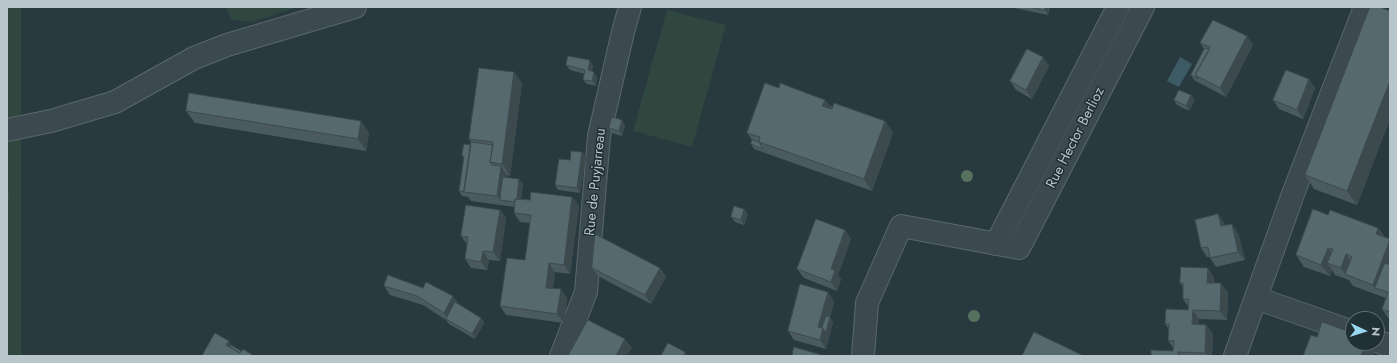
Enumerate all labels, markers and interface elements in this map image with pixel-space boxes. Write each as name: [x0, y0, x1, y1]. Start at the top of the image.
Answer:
street label: Rue Hector Berlioz: [1043, 85, 1109, 191]
street label: Rue de Puyjarreau: [582, 128, 610, 236]
north arrow: [1345, 311, 1385, 351]
text: N: [1368, 327, 1384, 337]

